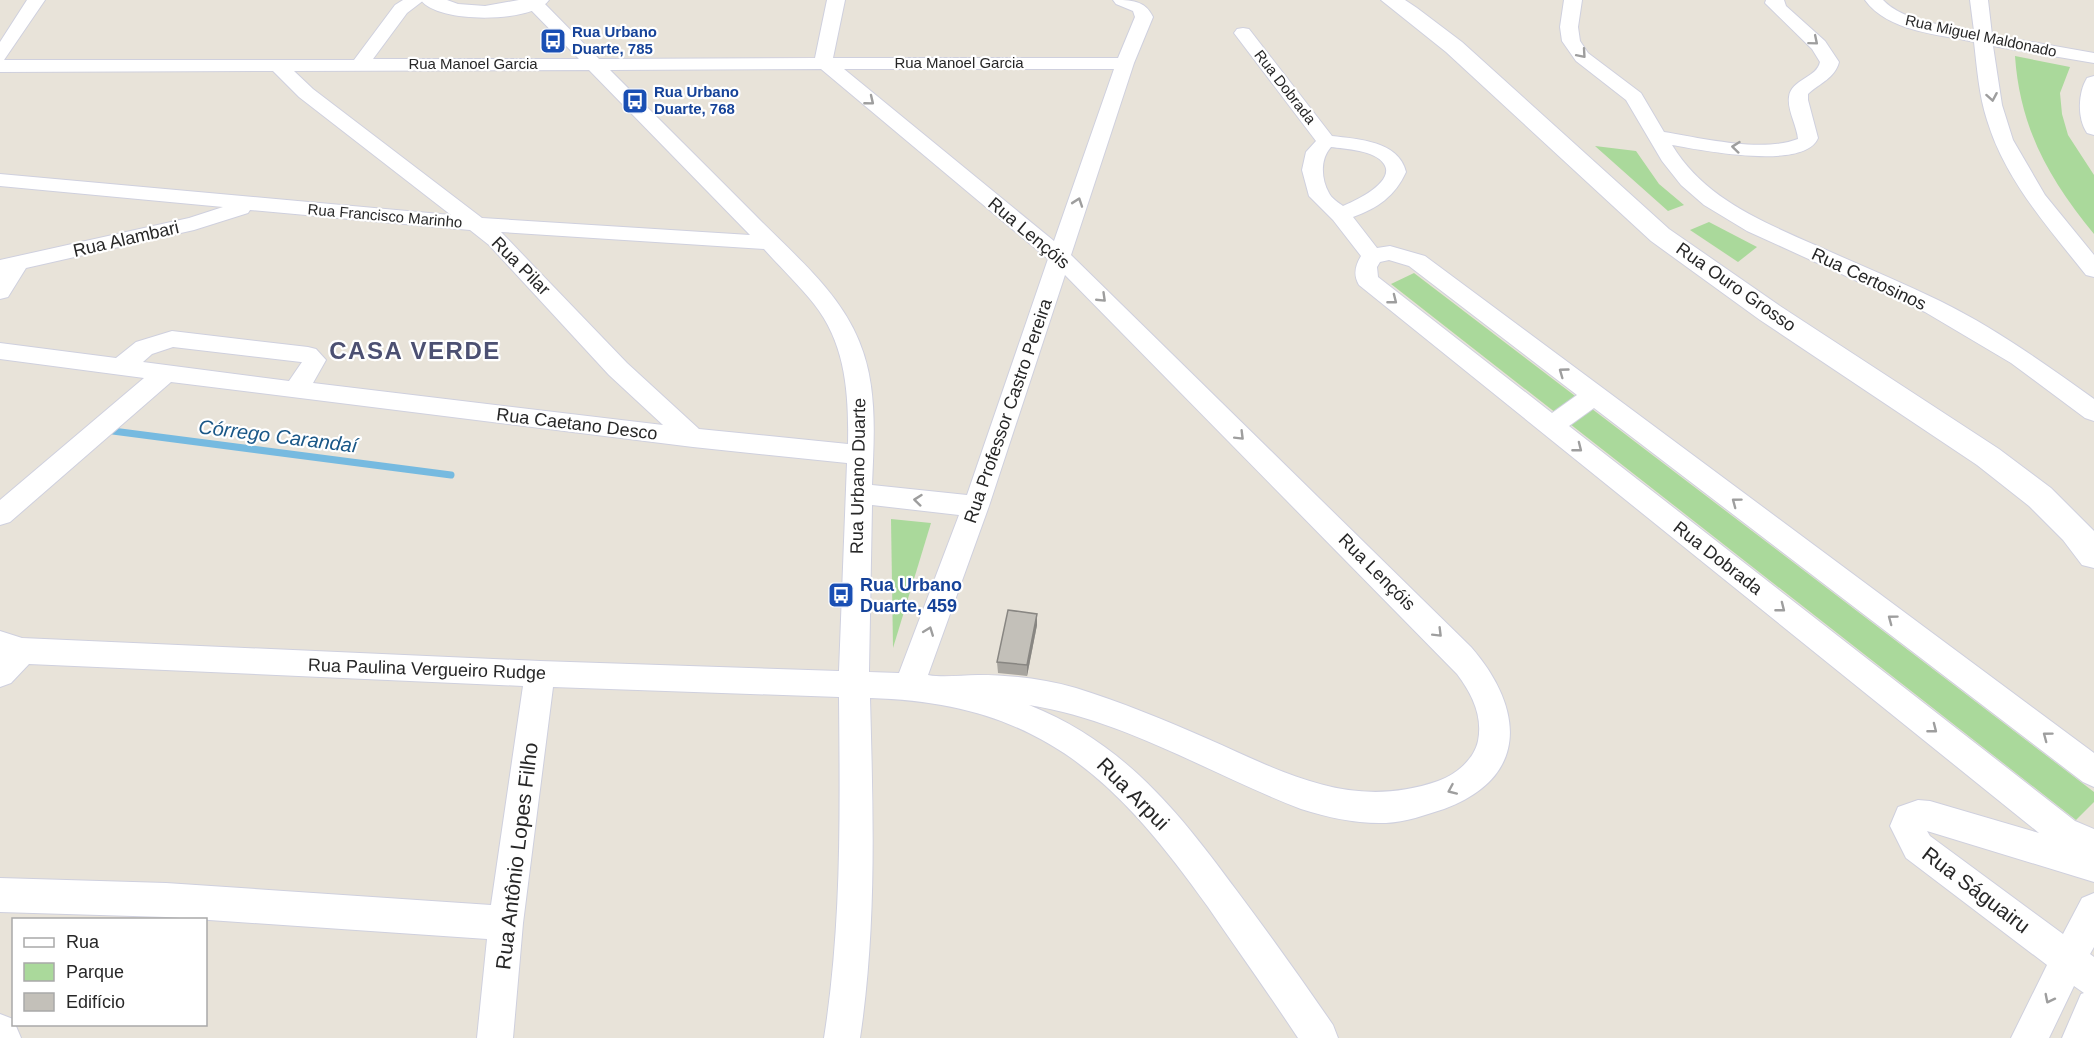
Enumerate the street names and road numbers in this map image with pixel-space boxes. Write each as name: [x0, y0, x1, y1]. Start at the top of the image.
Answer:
street label: Rua Miguel Maldonado: [1904, 11, 2058, 60]
street label: Rua Dobrada: [1251, 46, 1320, 128]
street label: Rua Manoel Garcia: [894, 54, 1024, 71]
street label: Rua Manoel Garcia: [408, 55, 538, 72]
street label: Rua Lençóis: [984, 193, 1074, 273]
street label: Rua Francisco Marinho: [307, 200, 463, 231]
street label: Rua Alambari: [71, 217, 181, 261]
street label: Rua Pilar: [488, 233, 554, 299]
street label: Rua Ouro Grosso: [1672, 238, 1800, 336]
street label: Rua Certosinos: [1809, 244, 1929, 314]
street label: Rua Professor Castro Pereira: [960, 295, 1056, 526]
street label: Rua Urbano Duarte: [847, 398, 869, 554]
street label: Rua Caetano Desco: [495, 404, 659, 444]
street label: Rua Dobrada: [1670, 517, 1767, 599]
street label: Rua Lençóis: [1335, 530, 1419, 614]
street label: Rua Paulina Vergueiro Rudge: [308, 655, 546, 683]
street label: Rua Antônio Lopes Filho: [491, 741, 542, 971]
street label: Rua Arpui: [1093, 753, 1174, 834]
street label: Rua Ságuairu: [1918, 842, 2035, 937]

